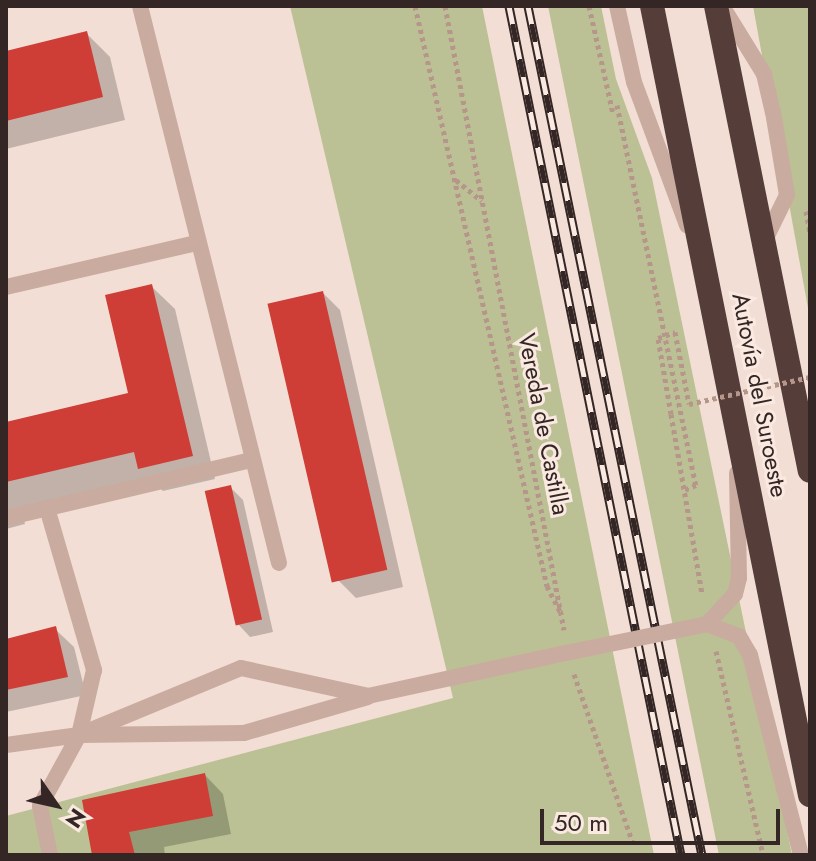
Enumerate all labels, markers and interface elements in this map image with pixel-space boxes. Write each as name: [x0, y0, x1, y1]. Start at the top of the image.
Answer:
street label: Autovía del Suroeste: [726, 290, 794, 500]
street label: Vereda de Castilla: [512, 331, 576, 517]
north arrow: [16, 765, 96, 845]
scale bar: [544, 793, 784, 843]
text: N: [58, 802, 94, 835]
text: 50 m: [554, 805, 608, 840]

